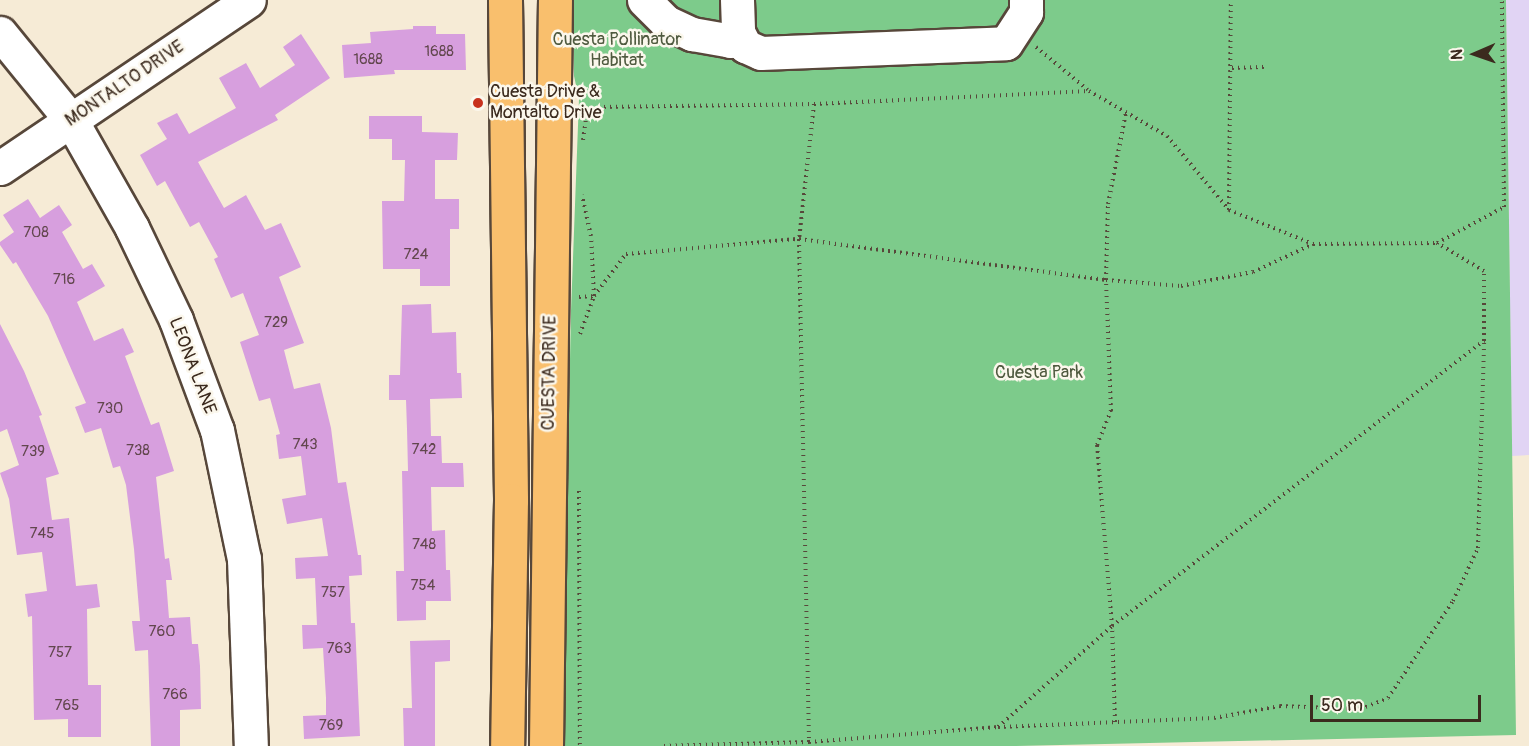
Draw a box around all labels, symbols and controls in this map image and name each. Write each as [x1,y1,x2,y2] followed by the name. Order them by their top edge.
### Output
[1445,24,1505,84] north arrow
[552,30,682,72] park label: Cuesta Pollinator Habitat
[61,36,189,132] street label: MONTALTO DRIVE
[424,43,454,61] house number: 1688
[1447,49,1467,60] text: N
[353,51,383,69] house number: 1688
[490,82,602,124] place label: Cuesta Drive & Montalto Drive
[471,96,485,110] marker: Cuesta Drive & Montalto Drive
[23,224,49,242] house number: 708
[403,246,429,264] house number: 724
[53,271,75,289] house number: 716
[164,314,220,418] street label: LEONA LANE
[264,314,288,332] house number: 729
[538,315,562,431] street label: CUESTA DRIVE
[995,362,1083,384] park label: Cuesta Park
[97,400,123,418] house number: 730
[292,436,318,454] house number: 743
[411,441,437,459] house number: 742
[126,442,150,460] house number: 738
[21,443,45,461] house number: 739
[30,525,54,543] house number: 745
[412,536,436,554] house number: 748
[411,577,435,595] house number: 754
[321,584,345,602] house number: 757
[149,623,175,641] house number: 760
[326,640,352,658] house number: 763
[48,644,72,662] house number: 757
[1313,683,1484,721] scale bar
[162,686,188,704] house number: 766
[1321,694,1363,717] text: 50 m
[55,697,79,715] house number: 765
[319,717,343,735] house number: 769

